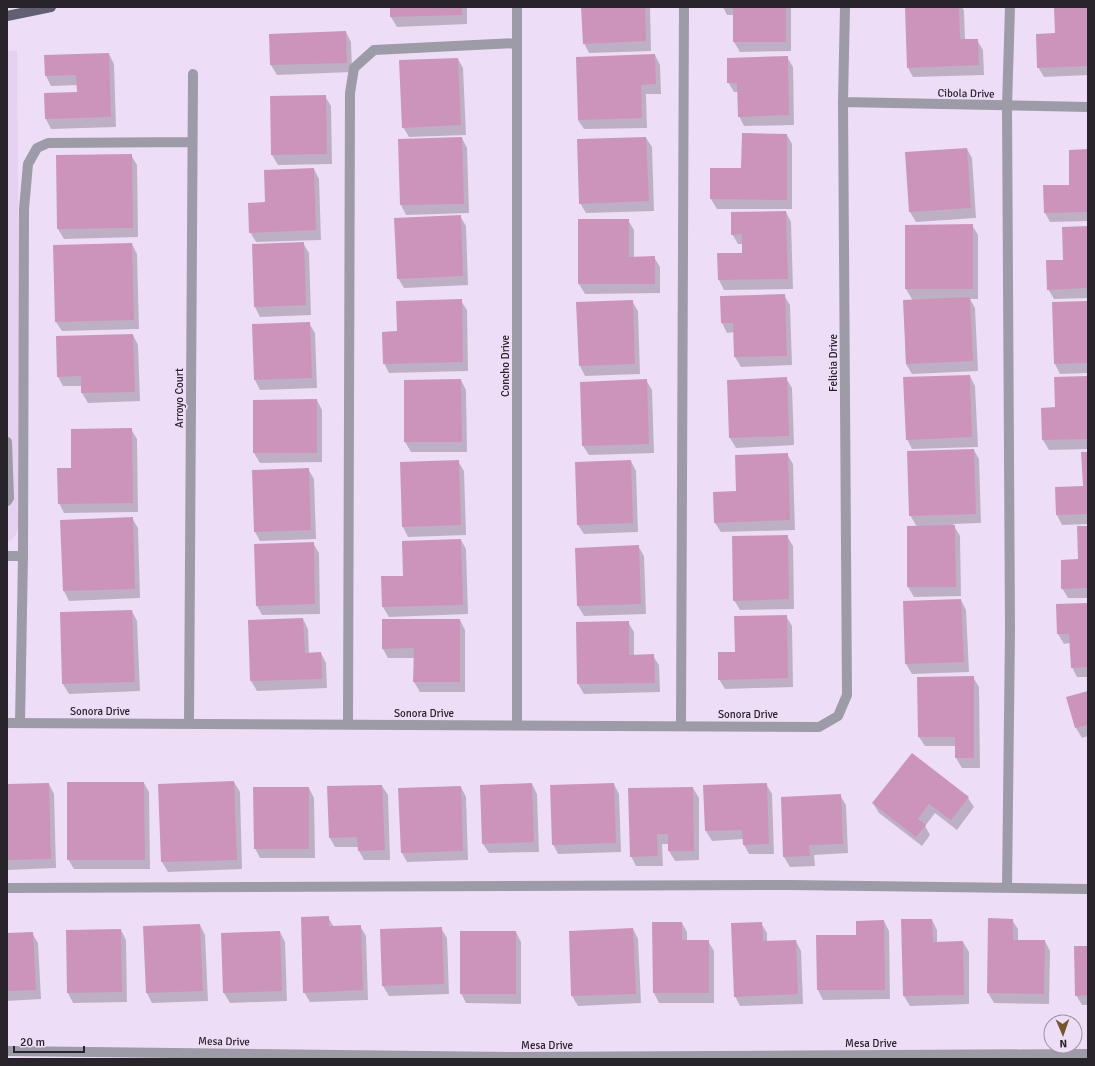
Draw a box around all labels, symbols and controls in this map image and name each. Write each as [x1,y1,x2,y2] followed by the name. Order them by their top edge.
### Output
[937,87,995,100] street label: Cibola Drive
[827,334,840,392] street label: Felicia Drive
[499,335,512,397] street label: Concho Drive
[173,368,186,428] street label: Arroyo Court
[70,705,130,718] street label: Sonora Drive
[394,707,454,720] street label: Sonora Drive
[718,708,778,721] street label: Sonora Drive
[1043,1014,1083,1054] north arrow
[14,1028,84,1054] scale bar
[20,1035,45,1050] text: 20 m
[198,1035,250,1048] street label: Mesa Drive
[845,1037,897,1050] street label: Mesa Drive
[1059,1037,1067,1050] text: N
[521,1039,573,1052] street label: Mesa Drive

